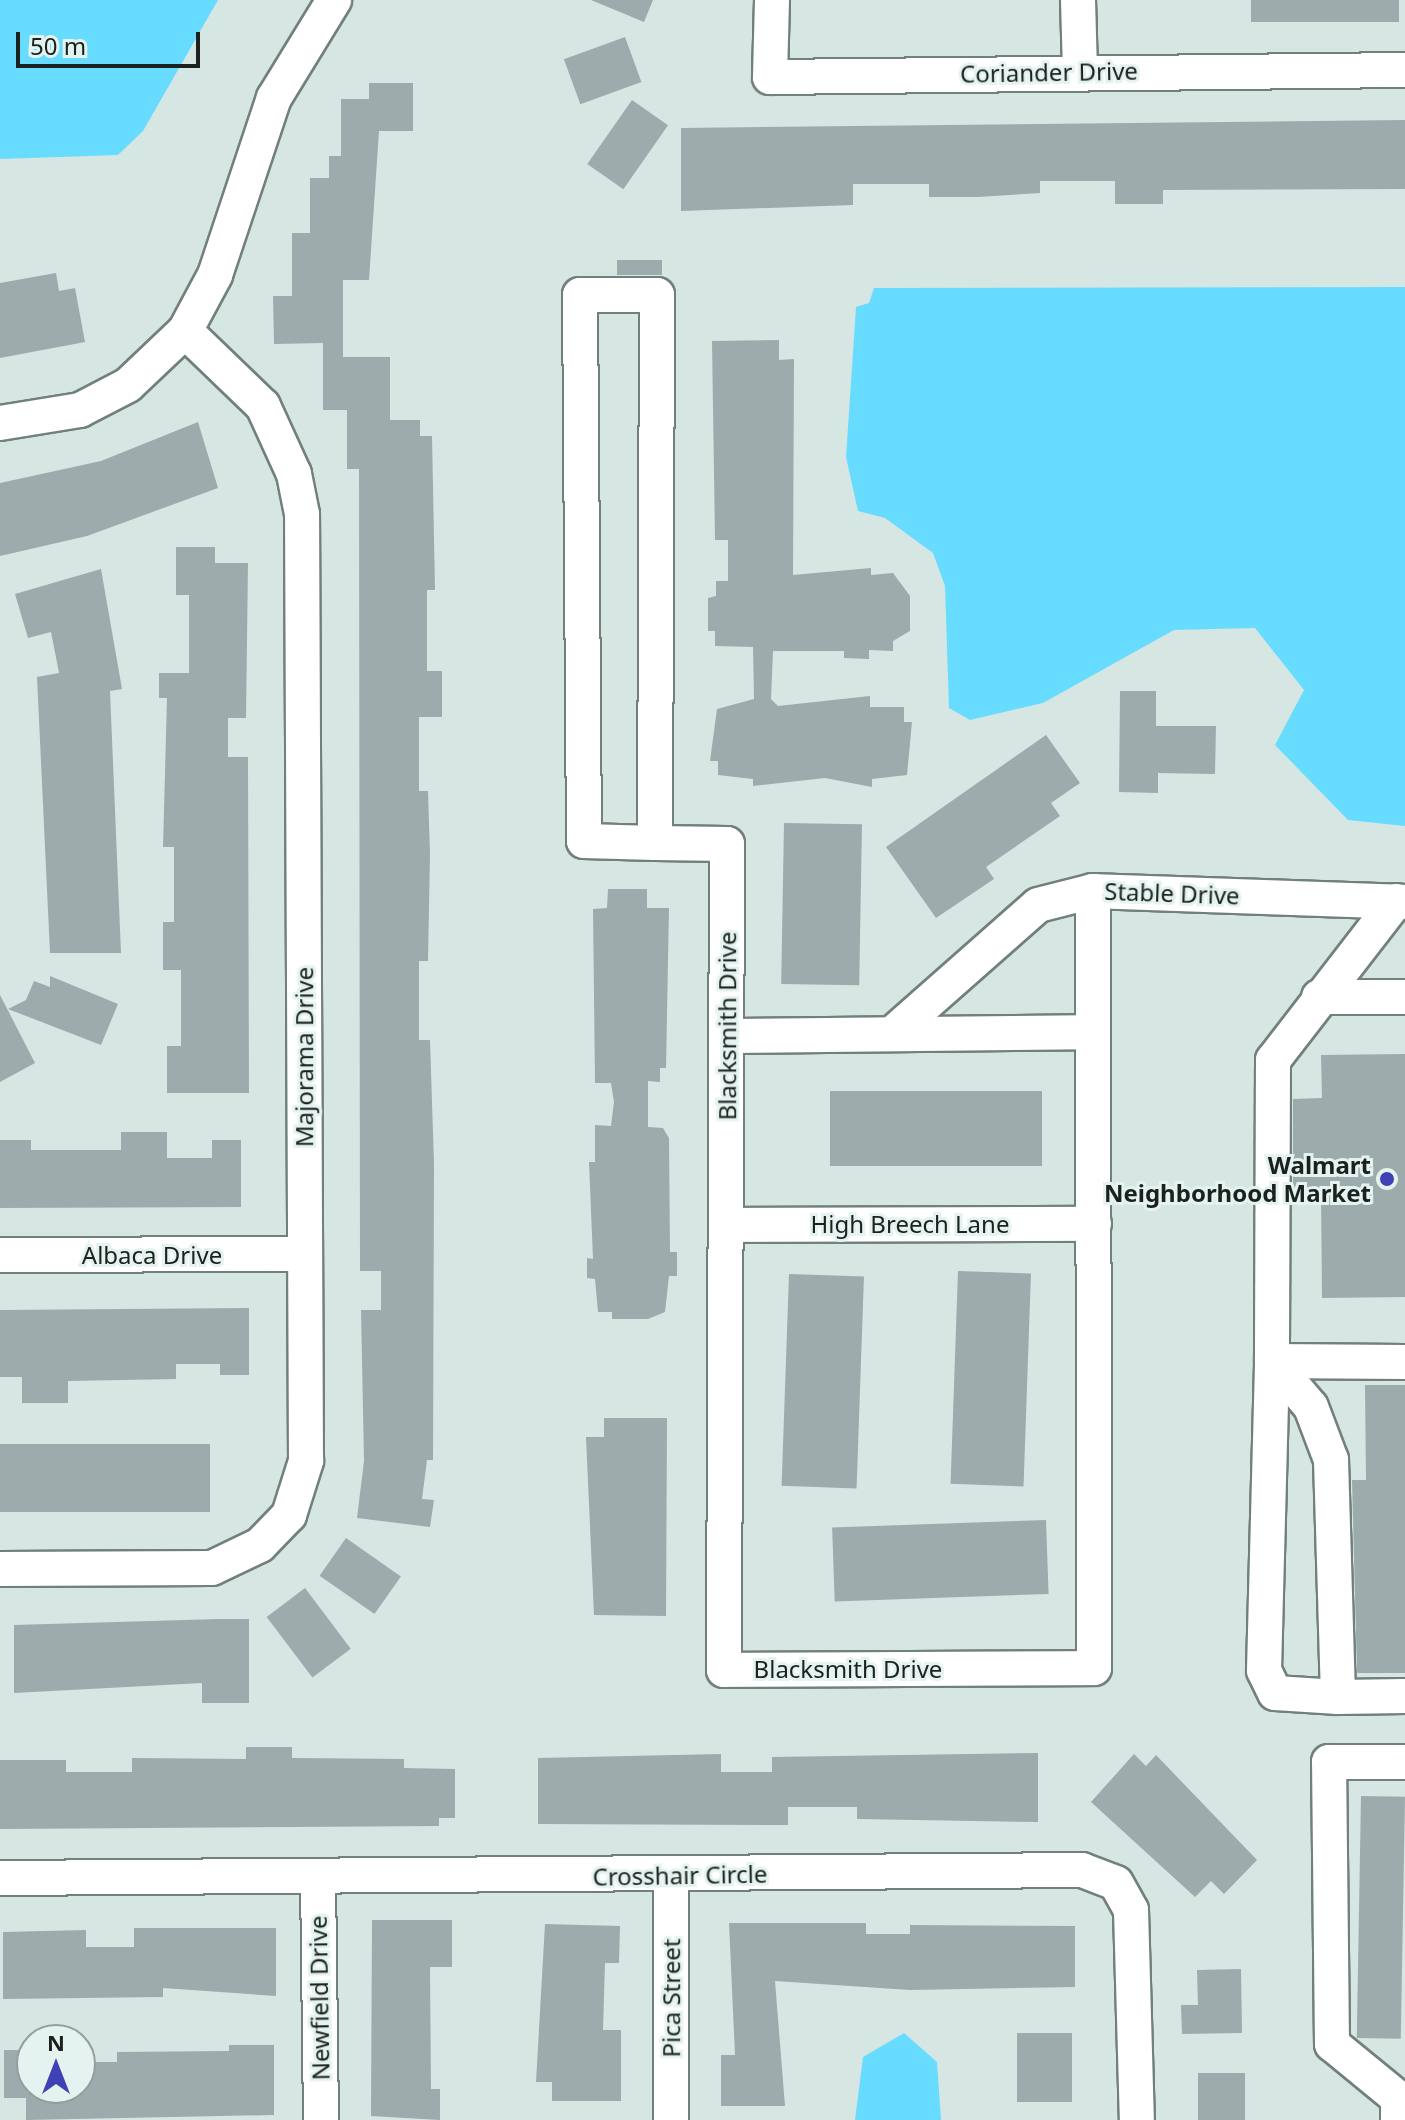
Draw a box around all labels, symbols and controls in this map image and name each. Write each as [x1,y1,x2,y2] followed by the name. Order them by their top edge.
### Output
[20,16,204,66] scale bar
[30,29,86,62] text: 50 m
[960,56,1138,88] street label: Coriander Drive
[1104,876,1240,910] street label: Stable Drive
[713,932,741,1120] street label: Blacksmith Drive
[290,967,318,1147] street label: Majorama Drive
[1104,1151,1371,1207] place label: Walmart Neighborhood Market
[1378,1170,1396,1188] marker: Walmart Neighborhood Market
[811,1210,1009,1238] street label: High Breech Lane
[82,1241,222,1269] street label: Albaca Drive
[754,1655,942,1683] street label: Blacksmith Drive
[592,1859,768,1891] street label: Crosshair Circle
[303,1915,335,2081] street label: Newfield Drive
[657,1939,685,2057] street label: Pica Street
[16,2024,96,2104] north arrow
[47,2027,65,2057] text: N

